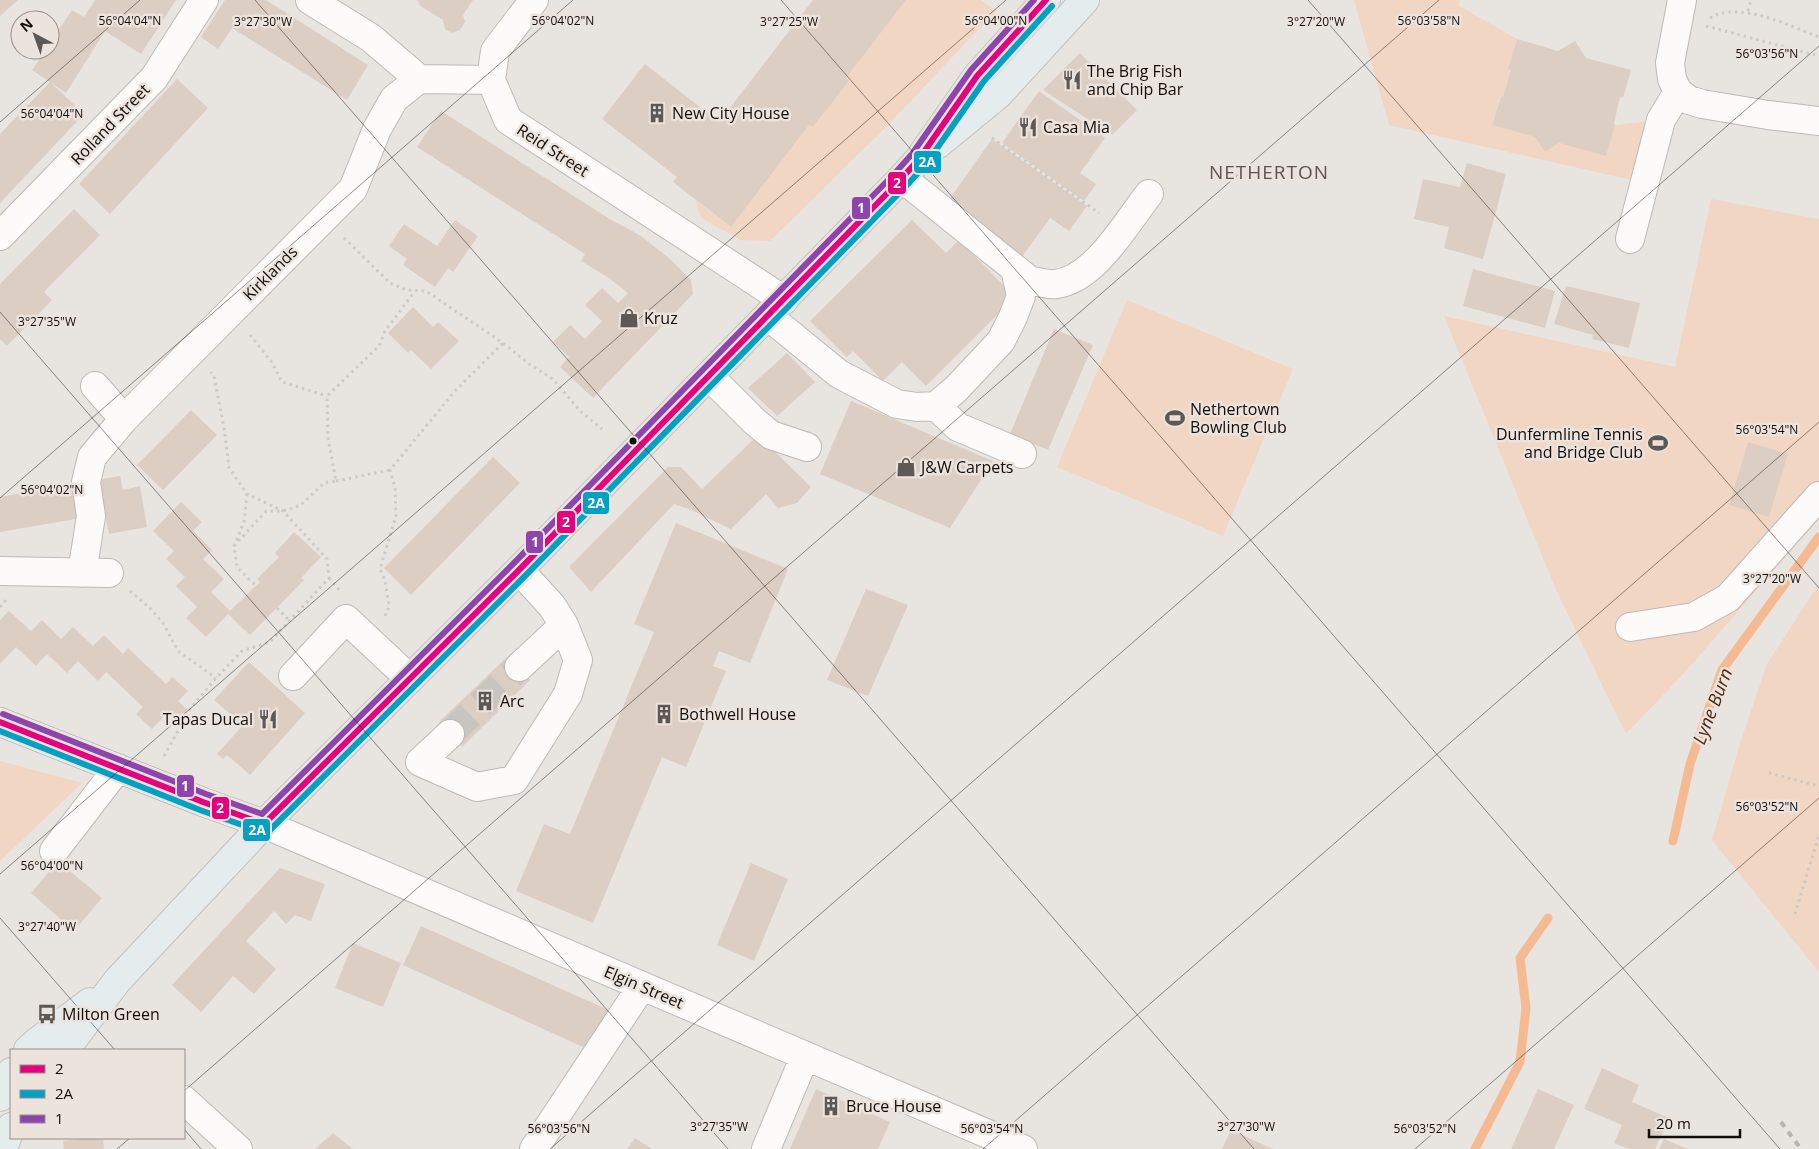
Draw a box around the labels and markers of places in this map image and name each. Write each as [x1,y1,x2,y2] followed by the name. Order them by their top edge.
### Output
[1087,60,1184,100] place label: The Brig Fish and Chip Bar
[1061,69,1083,91] restaurant icon: The Brig Fish and Chip Bar
[646,102,668,124] building icon: New City House
[672,102,789,124] place label: New City House
[1017,116,1039,138] restaurant icon: Casa Mia
[1043,116,1110,138] place label: Casa Mia
[618,307,640,329] shop icon: Kruz
[644,307,678,329] place label: Kruz
[1190,398,1287,438] place label: Nethertown Bowling Club
[1164,407,1186,429] sports icon: Nethertown Bowling Club
[1496,423,1643,463] place label: Dunfermline Tennis and Bridge Club
[1647,432,1669,454] sports icon: Dunfermline Tennis and Bridge Club
[628,436,638,446] unlabelled marker
[895,456,917,478] shop icon: J&W Carpets
[919,456,1014,478] place label: J&W Carpets
[474,690,496,712] building icon: Arc
[500,690,525,712] place label: Arc
[653,703,675,725] building icon: Bothwell House
[679,703,796,725] place label: Bothwell House
[163,708,253,730] place label: Tapas Ducal
[257,708,279,730] restaurant icon: Tapas Ducal
[36,1003,58,1025] bus stop icon: Milton Green
[62,1003,160,1025] place label: Milton Green
[820,1095,842,1117] building icon: Bruce House
[846,1095,941,1117] place label: Bruce House

